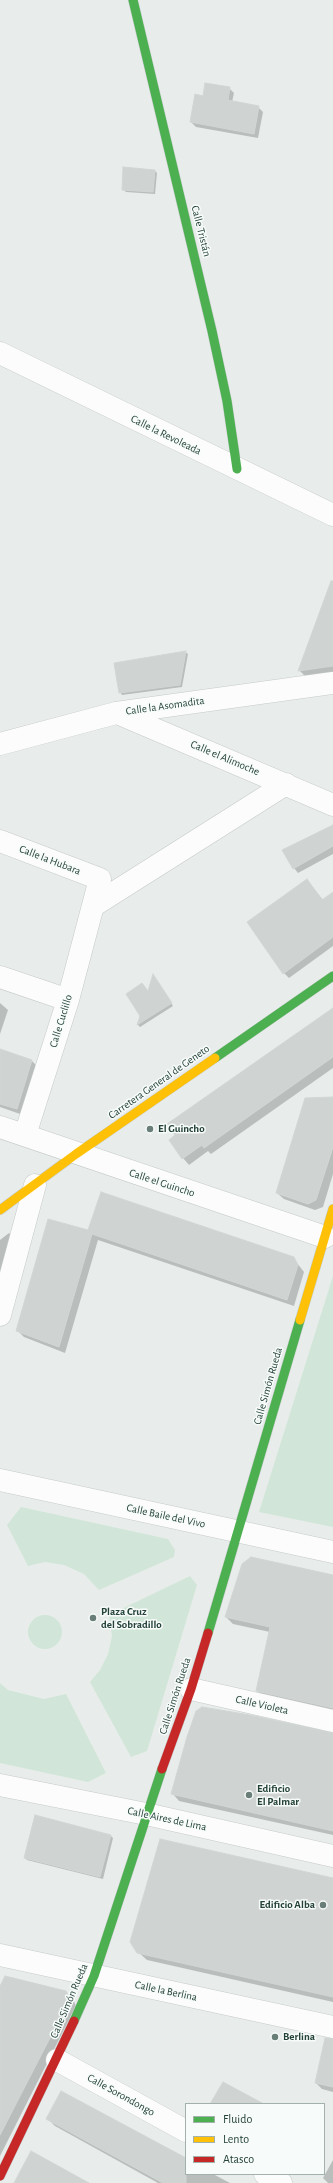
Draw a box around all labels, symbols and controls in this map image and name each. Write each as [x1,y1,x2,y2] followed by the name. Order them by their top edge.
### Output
[188,204,214,258] street label: Calle Tristán
[128,412,204,458] street label: Calle la Revoleada
[125,694,205,718] street label: Calle la Asomadita
[189,738,261,778] street label: Calle el Alimoche
[17,842,83,878] street label: Calle la Hubara
[47,993,75,1049] street label: Calle Cuclillo
[106,1042,212,1122] street label: Carretera General de Geneto
[158,1122,205,1136] place label: El Guincho
[145,1124,155,1134] marker: El Guincho
[127,1166,197,1200] street label: Calle el Guincho
[251,1346,285,1426] street label: Calle Simón Rueda
[125,1501,207,1531] street label: Calle Baile del Vivo
[101,1605,162,1631] place label: Plaza Cruz del Sobradillo
[88,1613,98,1623] marker: Plaza Cruz del Sobradillo
[156,1656,194,1736] street label: Calle Simón Rueda
[234,1693,290,1717] street label: Calle Violeta
[257,1782,299,1808] place label: Edificio El Palmar
[244,1790,254,1800] marker: Edificio El Palmar
[126,1804,208,1834] street label: Calle Aires de Lima
[260,1898,315,1912] place label: Edificio Alba
[318,1900,328,1910] marker: Edificio Alba
[47,1962,91,2040] street label: Calle Simón Rueda
[134,1978,198,2004] street label: Calle la Berlina
[283,2030,315,2044] place label: Berlina
[270,2032,280,2042] marker: Berlina
[85,2071,157,2119] street label: Calle Sorondongo
[185,2103,325,2175] legend
[223,2113,252,2125] text: Fluido
[223,2133,249,2145] text: Lento
[223,2153,254,2165] text: Atasco

